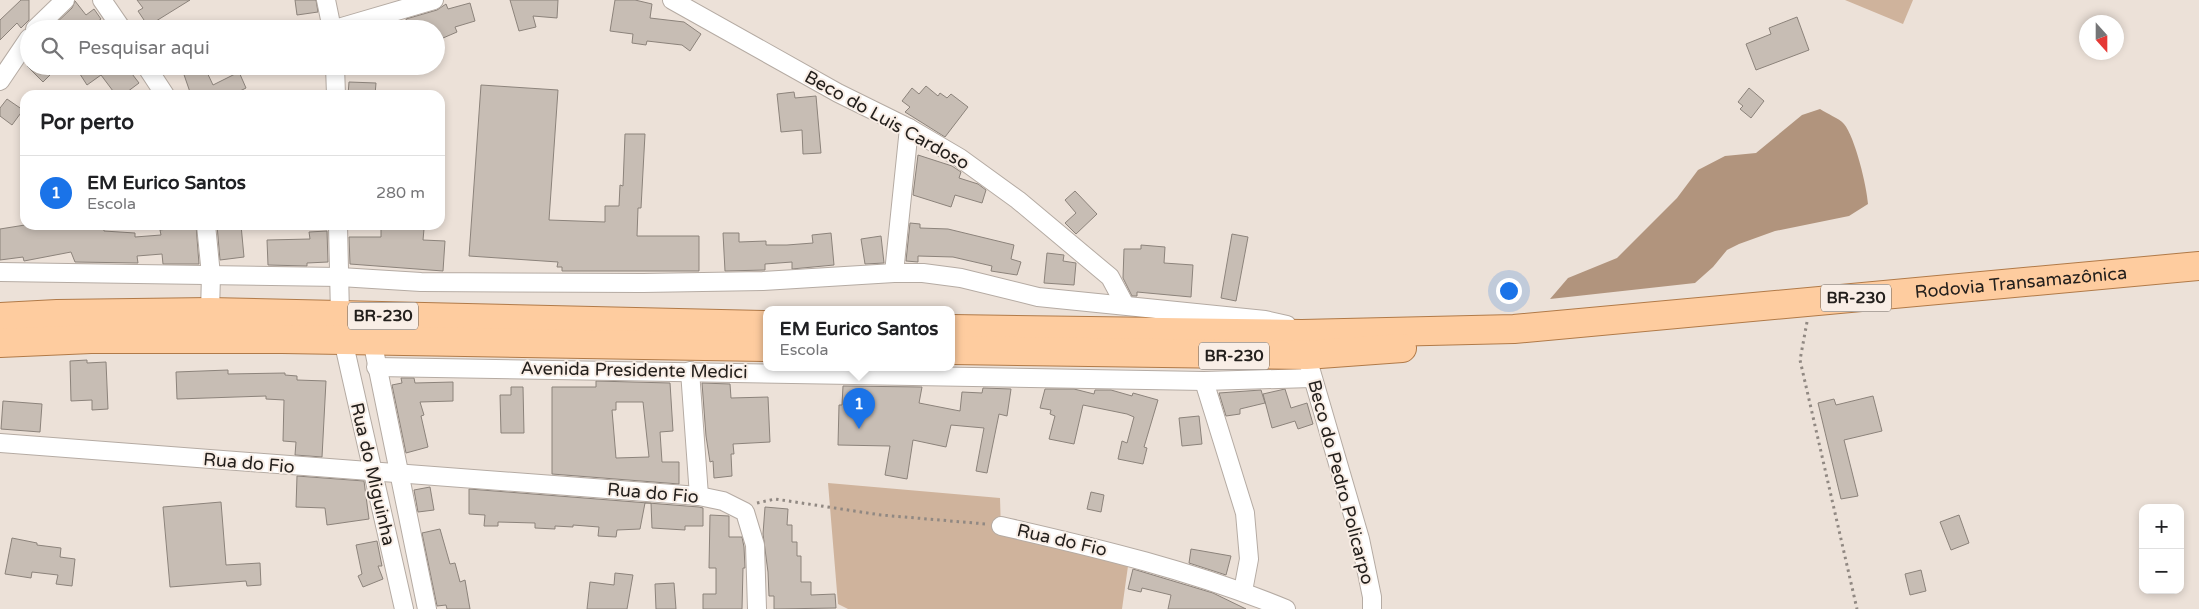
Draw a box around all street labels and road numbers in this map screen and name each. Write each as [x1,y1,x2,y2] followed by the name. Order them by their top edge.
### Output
[801,66,973,174] street label: Beco do Luis Cardoso
[1914,262,2128,303] street label: Rodovia Transamazônica
[1821,284,1891,312] road number: BR-230
[348,302,418,330] road number: BR-230
[1199,342,1269,370] road number: BR-230
[520,357,748,383] street label: Avenida Presidente Medici
[1303,377,1379,587] street label: Beco do Pedro Policarpo
[346,400,400,548] street label: Rua do Miguinha
[202,448,296,478] street label: Rua do Fio
[606,478,700,508] street label: Rua do Fio
[1015,519,1109,561] street label: Rua do Fio

